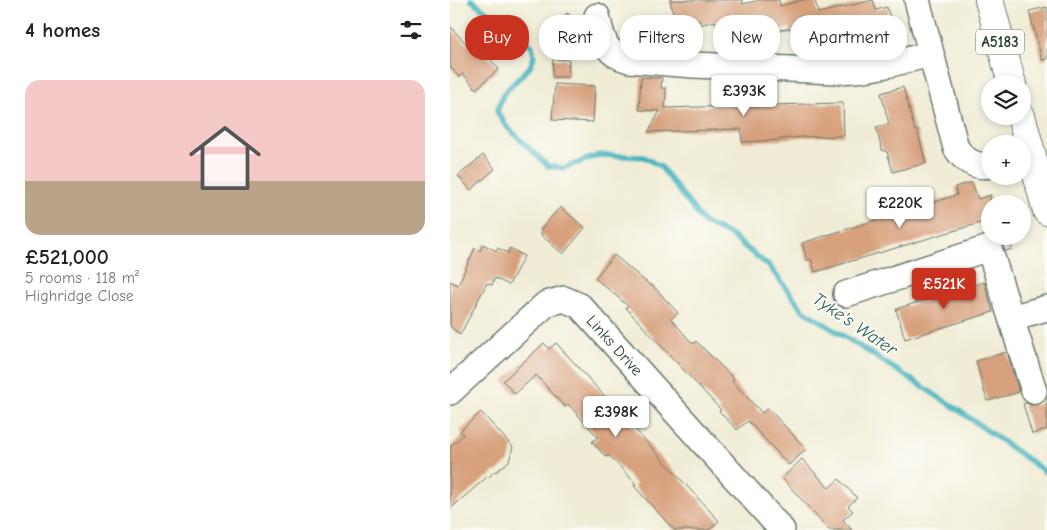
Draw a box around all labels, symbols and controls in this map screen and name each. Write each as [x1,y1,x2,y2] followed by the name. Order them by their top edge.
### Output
[465,15,529,60] chip: Buy
[539,15,610,60] chip: Rent
[620,15,703,60] chip: Filters
[713,15,780,60] chip: New
[790,15,907,60] chip: Apartment
[397,16,425,44] icon: filters
[25,18,100,42] text: 4 homes
[976,30,1024,54] road number: A5183
[709,74,779,117] pin: £393K
[981,75,1031,245] map controls
[981,75,1031,125] button: layers
[722,82,766,100] text: £393K
[180,113,270,203] icon: home
[981,135,1031,185] button: +
[865,186,935,229] pin: £220K
[878,194,922,212] text: £220K
[981,195,1031,245] button: −
[25,245,109,269] text: £521,000
[909,268,979,310] pin: £521K
[25,269,139,287] text: 5 rooms · 118 m²
[923,275,965,293] text: £521K
[25,287,134,305] text: Highridge Close
[808,288,902,361] water label: Tyke's Water
[583,312,646,379] street label: Links Drive
[581,396,651,438] pin: £398K
[594,403,638,421] text: £398K

